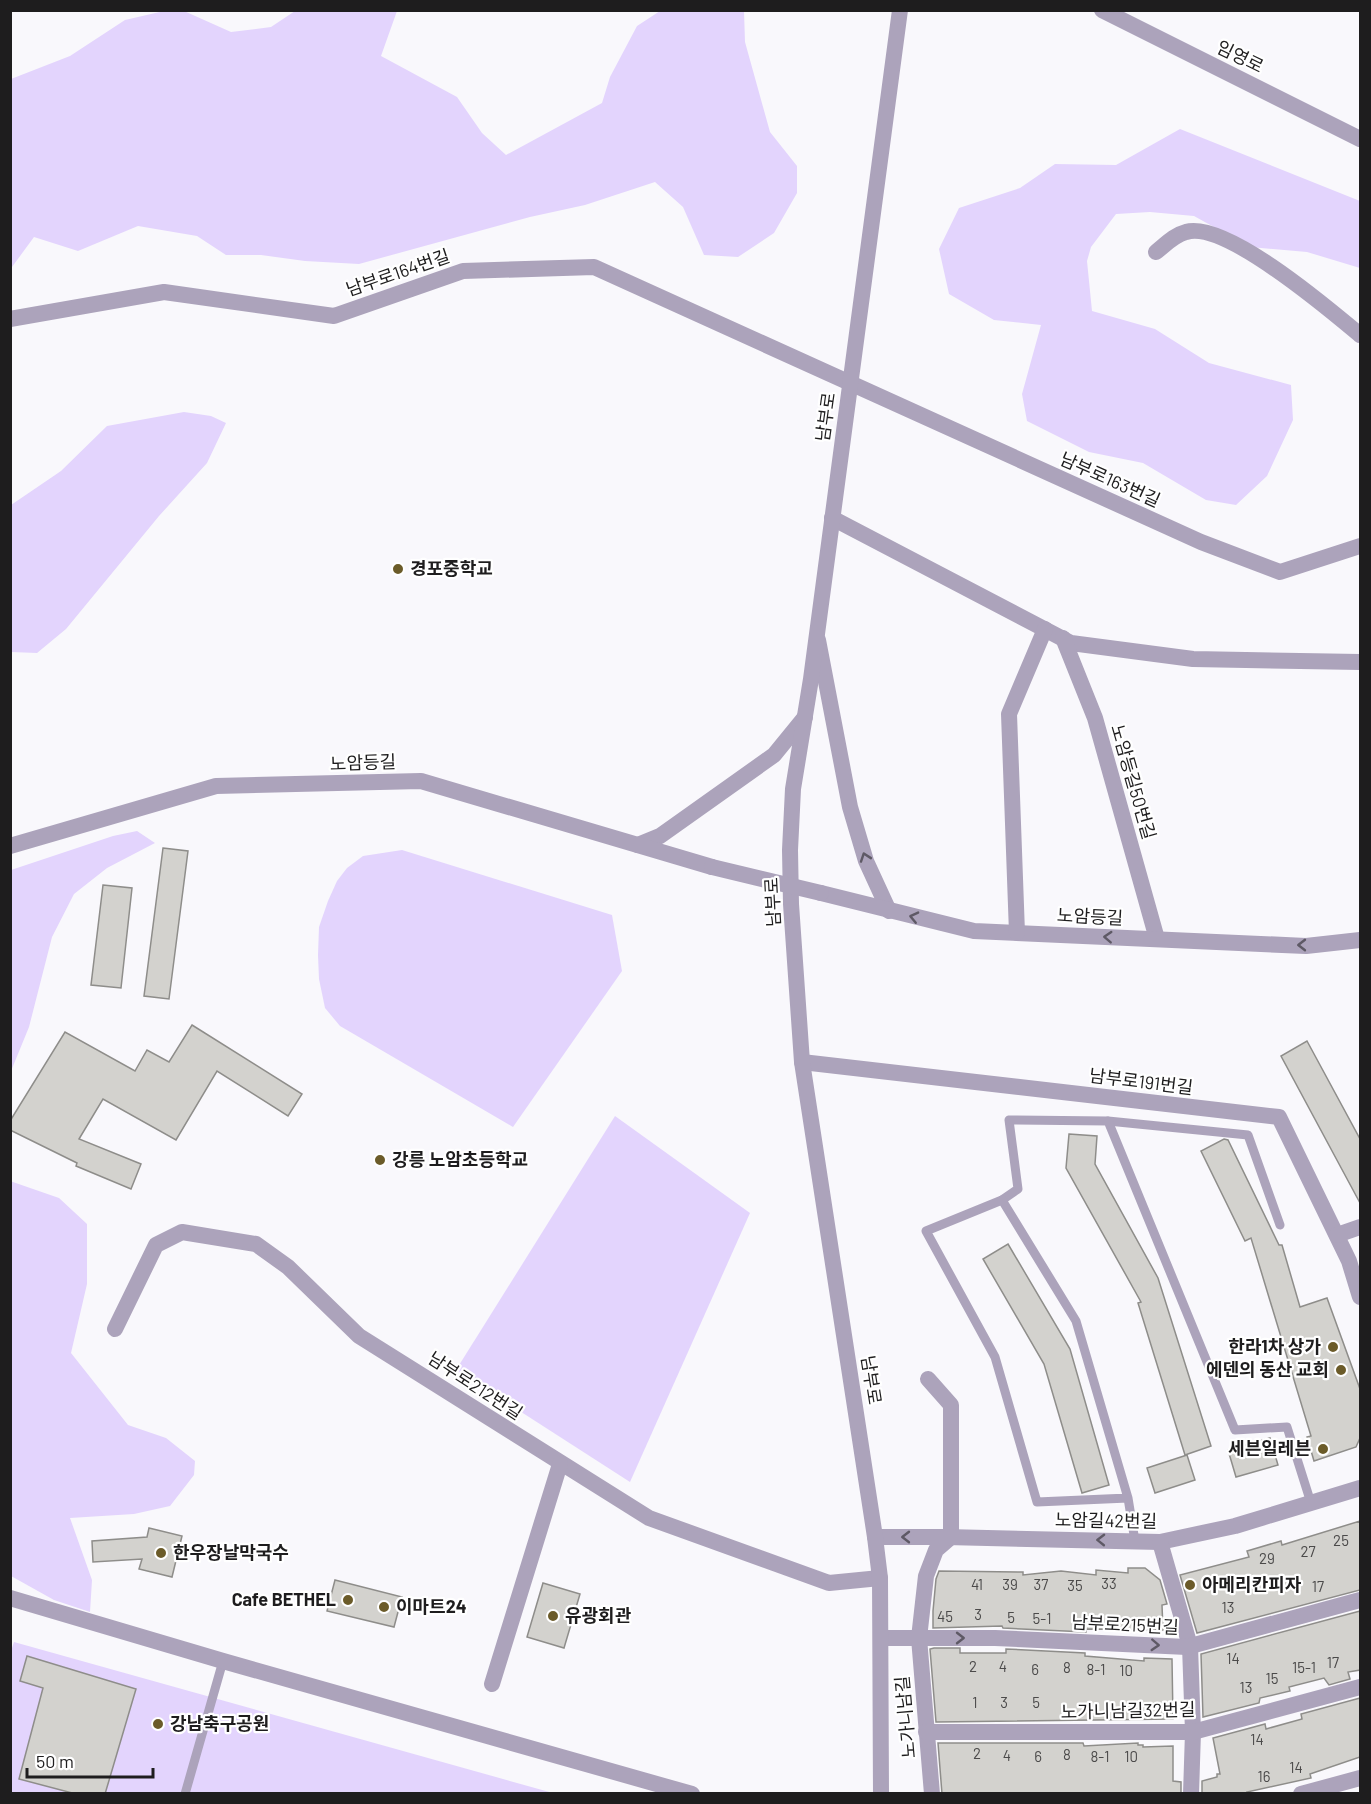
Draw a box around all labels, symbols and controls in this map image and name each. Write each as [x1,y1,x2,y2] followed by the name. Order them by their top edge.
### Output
[1213,35,1268,77] street label: 임영로
[343,244,452,300] street label: 남부로164번길
[811,391,839,443] street label: 남부로
[1057,447,1164,511] street label: 남부로163번길
[410,557,493,579] place label: 경포중학교
[391,562,405,576] marker: 경포중학교
[1107,722,1161,842] street label: 노암등길50번길
[329,750,396,774] street label: 노암등길
[860,853,873,863] one-way arrow
[760,877,784,927] street label: 남부로
[1056,903,1124,929] street label: 노암등길
[909,911,919,924] one-way arrow
[1103,930,1112,943] one-way arrow
[1298,939,1307,951] one-way arrow
[1088,1064,1194,1098] street label: 남부로191번길
[392,1148,528,1170] place label: 강릉 노암초등학교
[373,1153,387,1167] marker: 강릉 노암초등학교
[1228,1335,1321,1357] place label: 한라1차 상가
[1326,1340,1340,1354] marker: 한라1차 상가
[424,1346,527,1424] street label: 남부로212번길
[857,1354,887,1406] street label: 남부로
[1206,1358,1329,1380] place label: 에덴의 동산 교회
[1334,1363,1348,1377] marker: 에덴의 동산 교회
[1228,1437,1311,1459] place label: 세븐일레븐
[1316,1442,1330,1456] marker: 세븐일레븐
[1055,1508,1157,1532] street label: 노암길42번길
[902,1531,911,1543] one-way arrow
[1333,1531,1349,1549] house number: 25
[1097,1534,1106,1546] one-way arrow
[173,1541,289,1563] place label: 한우장날막국수
[1300,1542,1316,1560] house number: 27
[154,1546,168,1560] marker: 한우장날막국수
[1259,1549,1275,1567] house number: 29
[1202,1573,1302,1595] place label: 아메리칸피자
[1101,1574,1117,1592] house number: 33
[971,1575,983,1593] house number: 41
[1002,1575,1018,1593] house number: 39
[1034,1575,1048,1593] house number: 37
[1067,1576,1083,1594] house number: 35
[1312,1577,1324,1595] house number: 17
[1183,1578,1197,1592] marker: 아메리칸피자
[232,1588,336,1610] place label: Cafe BETHEL
[341,1593,355,1607] marker: Cafe BETHEL
[396,1595,467,1617] place label: 이마트24
[1222,1598,1234,1616] house number: 13
[377,1600,391,1614] marker: 이마트24
[565,1604,632,1626] place label: 유광회관
[974,1605,982,1623] house number: 3
[937,1607,953,1625] house number: 45
[1007,1608,1015,1626] house number: 5
[546,1609,560,1623] marker: 유광회관
[1033,1609,1051,1627] house number: 5-1
[1071,1610,1179,1638] street label: 남부로215번길
[956,1632,965,1644] one-way arrow
[1151,1639,1160,1652] one-way arrow
[1226,1649,1240,1667] house number: 14
[1327,1653,1339,1671] house number: 17
[969,1657,977,1675] house number: 2
[999,1657,1007,1675] house number: 4
[1063,1658,1071,1676] house number: 8
[1292,1658,1316,1676] house number: 15-1
[1031,1660,1039,1678] house number: 6
[1087,1660,1105,1678] house number: 8-1
[1119,1661,1133,1679] house number: 10
[1266,1669,1278,1687] house number: 15
[890,1675,920,1759] street label: 노가니남길
[1240,1678,1252,1696] house number: 13
[972,1693,978,1711] house number: 1
[1000,1693,1008,1711] house number: 3
[1032,1693,1040,1711] house number: 5
[1060,1698,1196,1722] street label: 노가니남길32번길
[170,1712,269,1734] place label: 강남축구공원
[151,1717,165,1731] marker: 강남축구공원
[1250,1730,1264,1748] house number: 14
[27,1741,153,1779] scale bar
[973,1744,981,1762] house number: 2
[1063,1745,1071,1763] house number: 8
[1003,1746,1011,1764] house number: 4
[1034,1747,1042,1765] house number: 6
[1091,1747,1109,1765] house number: 8-1
[1124,1747,1138,1765] house number: 10
[36,1750,74,1772] text: 50 m
[1289,1758,1303,1776] house number: 14
[1258,1767,1270,1785] house number: 16

